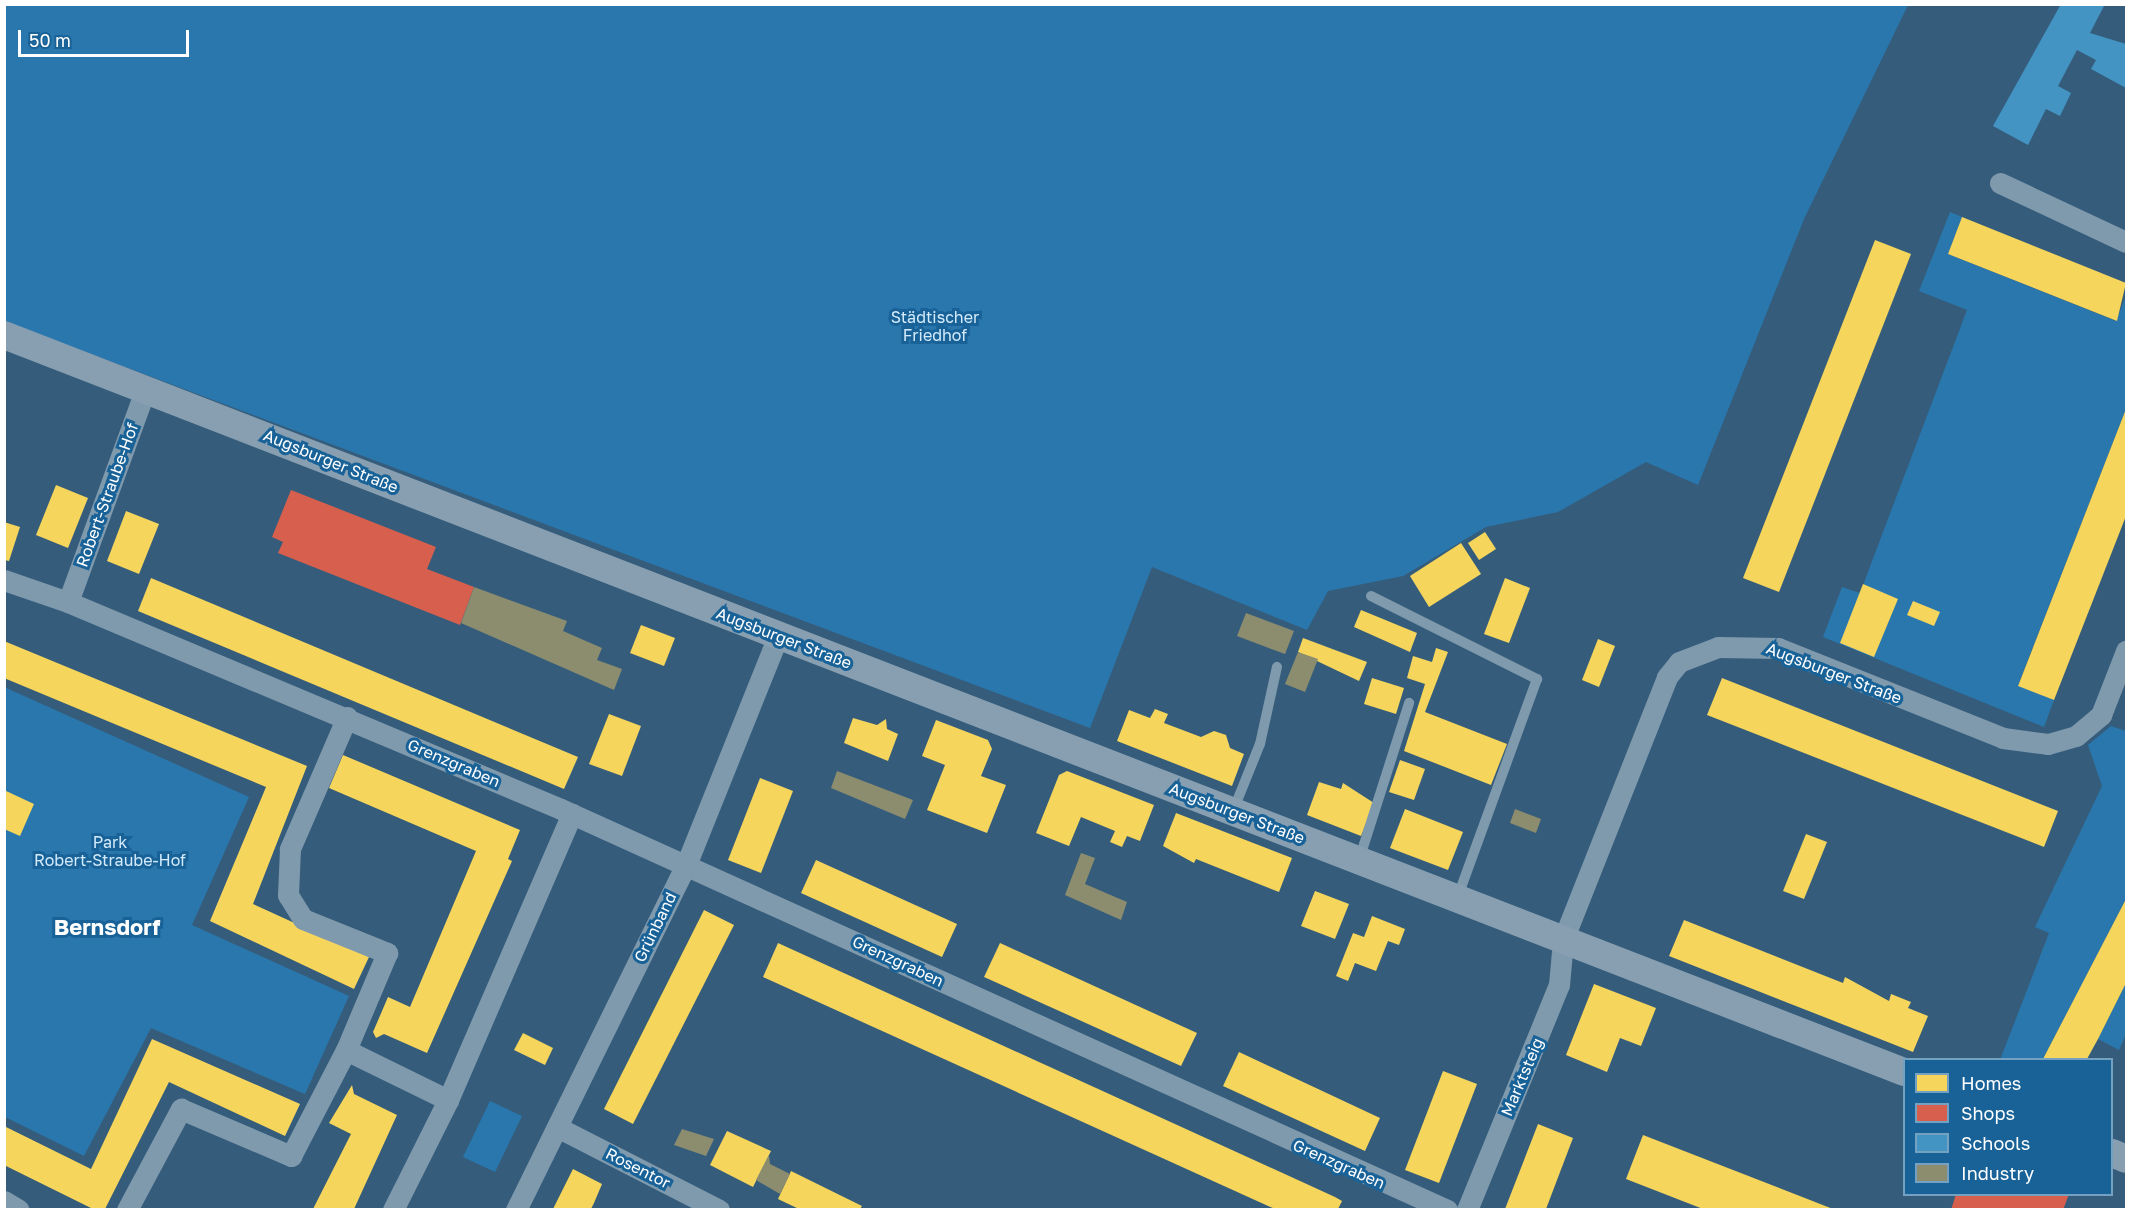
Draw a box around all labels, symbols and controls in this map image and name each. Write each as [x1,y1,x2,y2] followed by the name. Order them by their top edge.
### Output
[21,18,192,56] scale bar
[29,29,71,51] text: 50 m
[891,307,979,345] park label: Städtischer Friedhof
[72,420,142,570] street label: Robert-Straube-Hof
[261,425,401,497] street label: Augsburger Straße
[714,603,854,673] street label: Augsburger Straße
[1764,638,1904,708] street label: Augsburger Straße
[405,735,503,791] street label: Grenzgraben
[1167,778,1307,848] street label: Augsburger Straße
[34,832,186,870] park label: Park Robert-Straube-Hof
[630,889,680,965] street label: Grünband
[54,914,160,940] district label: Bernsdorf
[849,931,947,991] street label: Grenzgraben
[1497,1035,1547,1119] street label: Marktsteig
[1903,1058,2113,1196] legend
[1961,1072,2021,1094] text: Homes
[1961,1102,2015,1124] text: Shops
[1961,1132,2030,1154] text: Schools
[1290,1135,1388,1193] street label: Grenzgraben
[602,1144,674,1192] street label: Rosentor
[1961,1162,2034,1184] text: Industry

